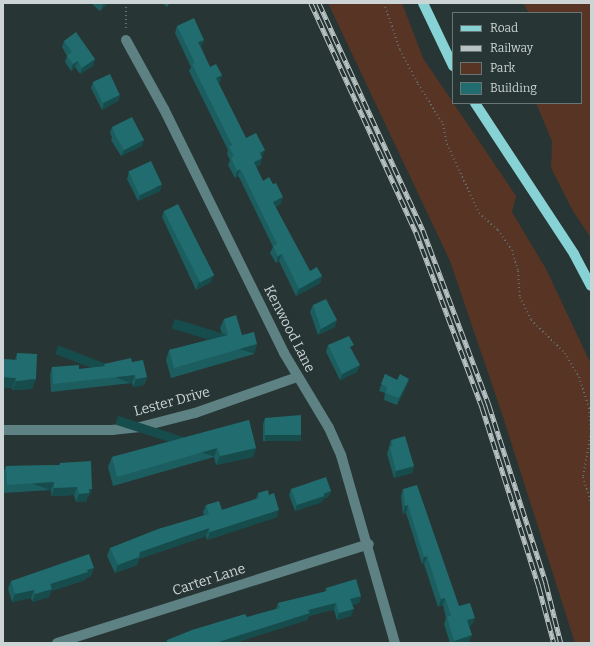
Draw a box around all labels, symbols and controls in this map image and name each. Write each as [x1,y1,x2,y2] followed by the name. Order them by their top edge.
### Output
[452,12,582,104] legend
[490,21,518,35] text: Road
[490,41,533,55] text: Railway
[490,61,515,75] text: Park
[490,81,537,95] text: Building
[260,283,318,375] street label: Kenwood Lane
[132,384,212,420] street label: Lester Drive
[170,560,248,600] street label: Carter Lane

